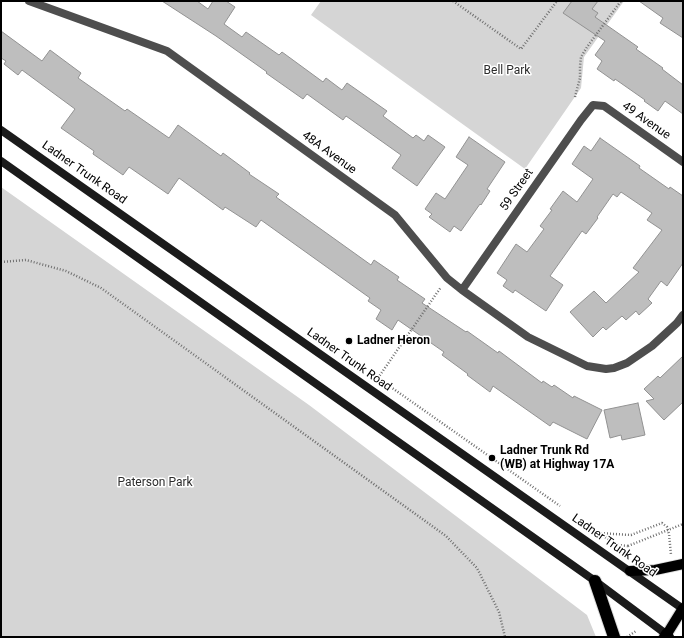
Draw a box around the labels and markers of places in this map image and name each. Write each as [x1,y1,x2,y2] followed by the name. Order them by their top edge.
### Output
[357,334,430,348] place label: Ladner Heron
[344,336,354,346] marker: Ladner Heron
[500,444,614,472] place label: Ladner Trunk Rd (WB) at Highway 17A
[487,453,497,463] marker: Ladner Trunk Rd (WB) at Highway 17A

